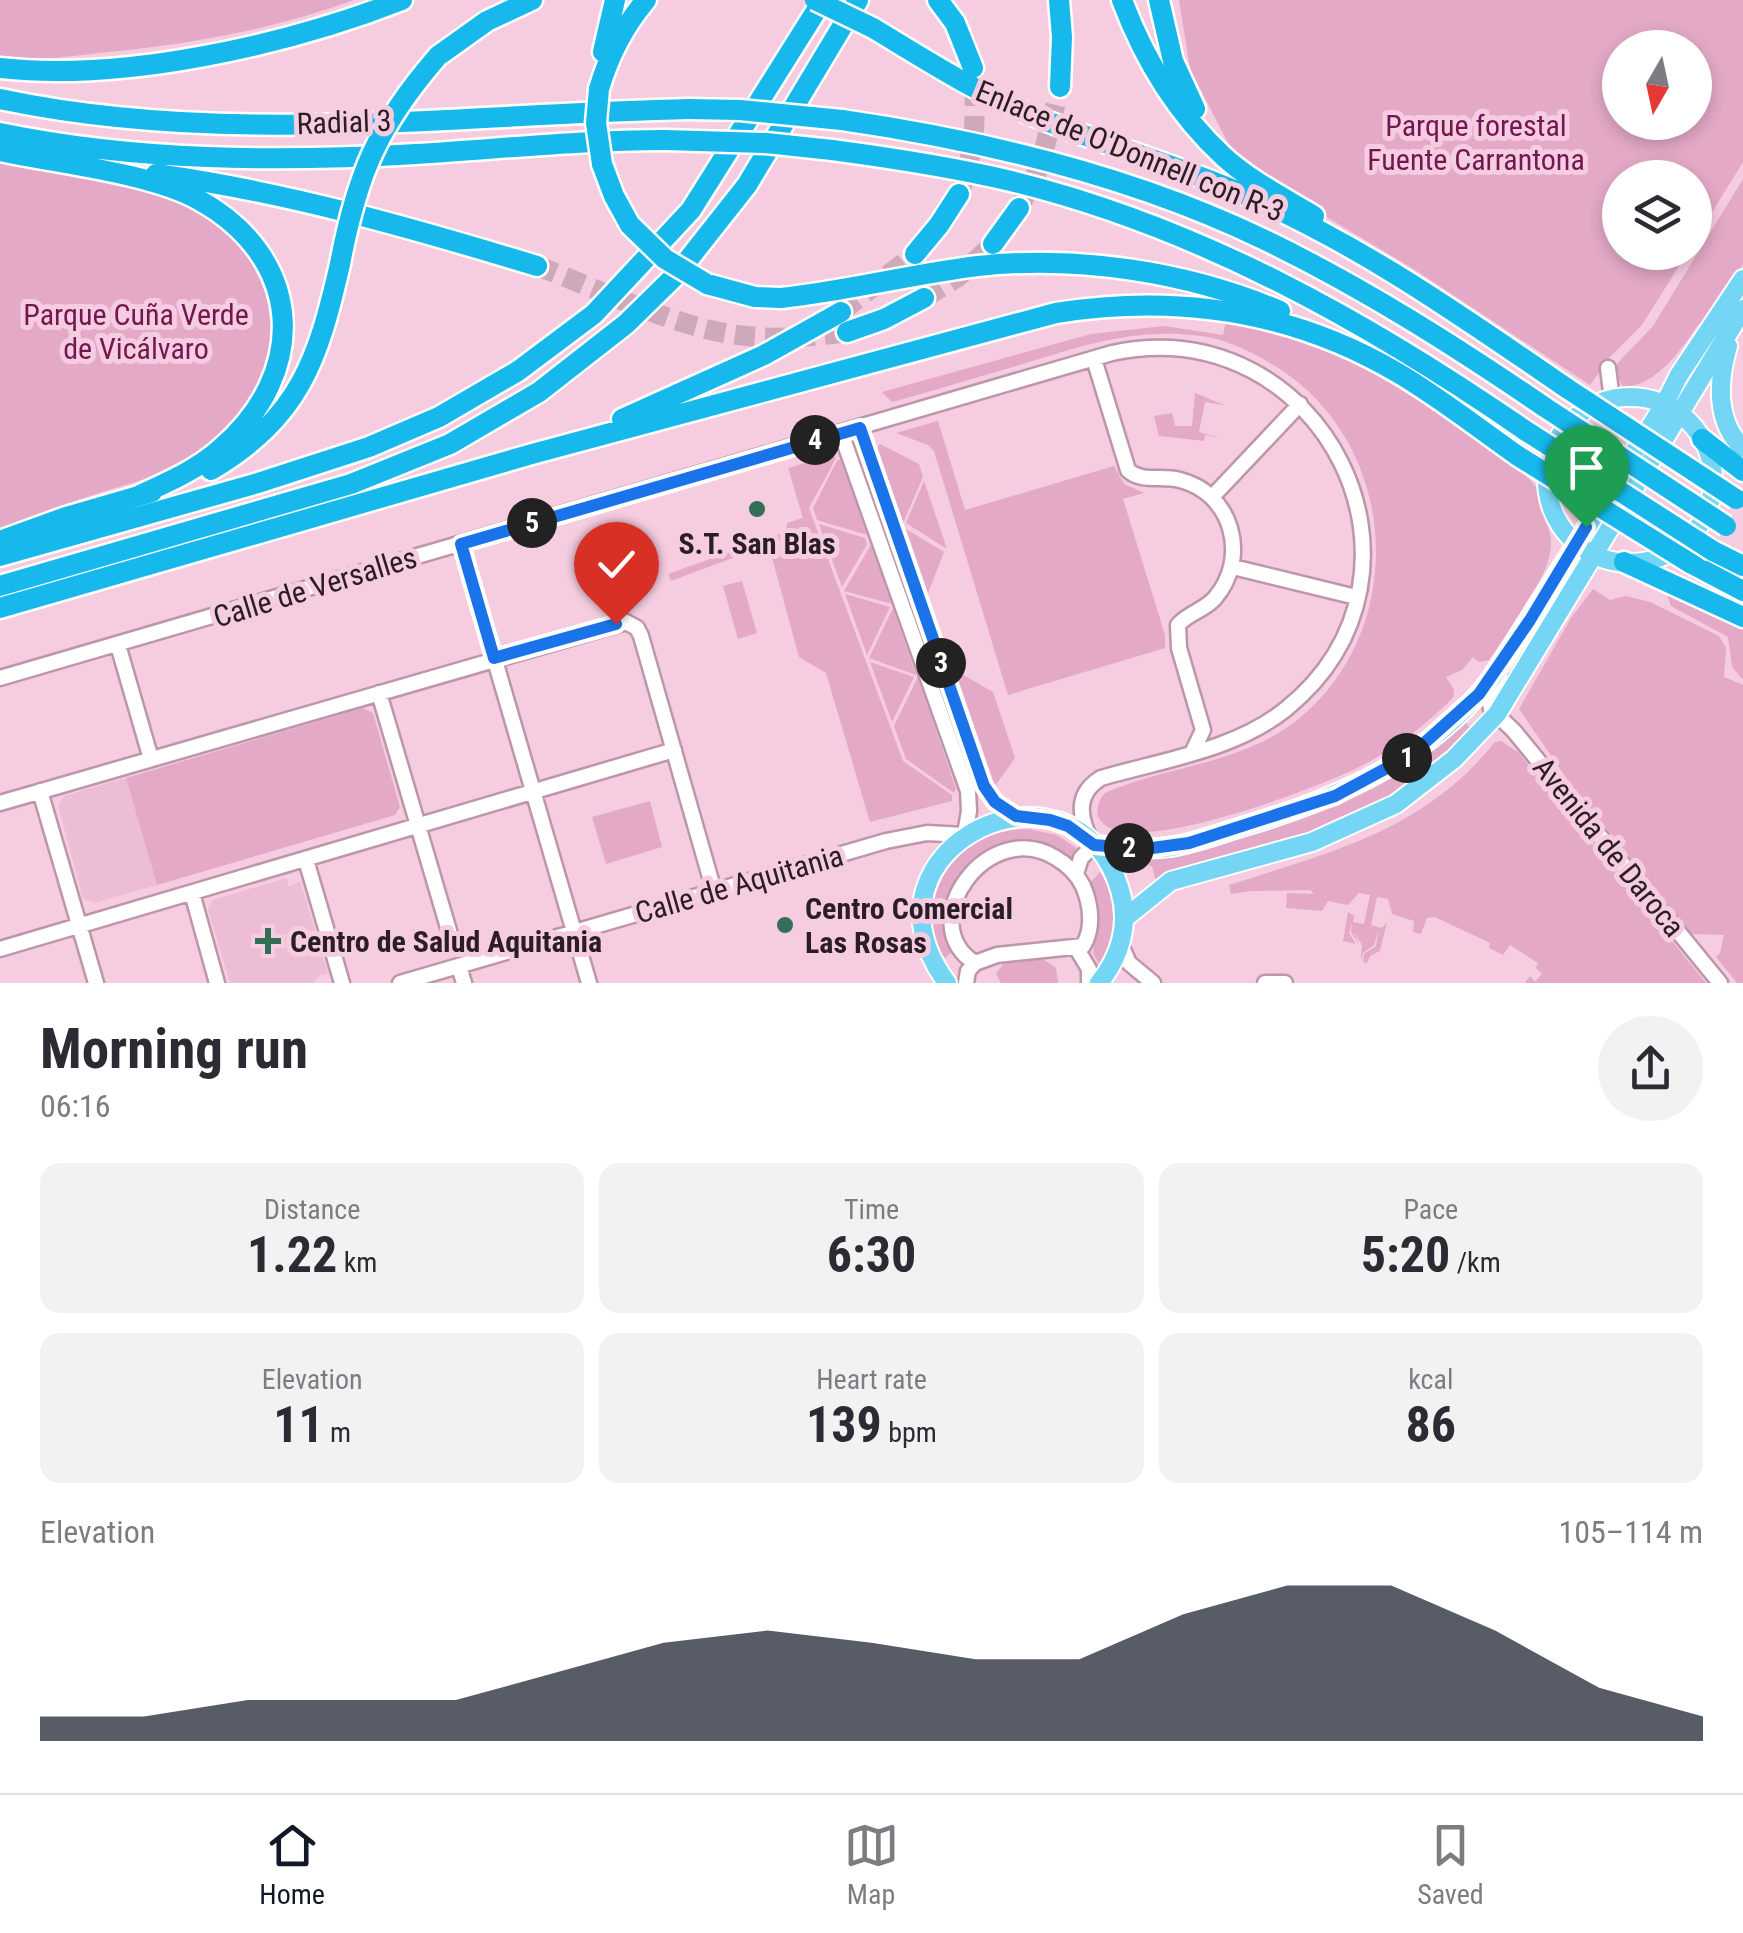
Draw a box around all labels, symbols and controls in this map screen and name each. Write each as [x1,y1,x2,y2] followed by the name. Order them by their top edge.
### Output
[1602,30,1712,140] north arrow
[1602,30,1712,270] map controls
[971,73,1289,229] street label: Enlace de O'Donnell con R-3
[296,103,392,141] street label: Radial 3
[1367,108,1585,177] park label: Parque forestal Fuente Carrantona
[1602,160,1712,270] button: layers
[23,297,249,366] park label: Parque Cuña Verde de Vicálvaro
[790,415,840,465] pin: 4
[808,423,822,456] text: 4
[1544,425,1629,528] pin
[1559,440,1614,495] icon: arrive
[507,498,557,548] pin: 5
[746,498,768,520] marker: S.T. San Blas
[525,506,539,539] text: 5
[574,522,659,625] pin
[678,526,836,561] place label: S.T. San Blas
[589,537,644,592] icon: check
[209,539,421,635] street label: Calle de Versalles
[916,638,966,688] pin: 3
[934,646,948,679] text: 3
[1382,733,1432,783] pin: 1
[1400,741,1414,774] text: 1
[1526,750,1692,944] street label: Avenida de Daroca
[1104,823,1154,873] pin: 2
[1122,831,1136,864] text: 2
[631,838,847,930] street label: Calle de Aquitania
[805,891,1013,960] place label: Centro Comercial Las Rosas
[774,914,796,936] marker: Centro Comercial Las Rosas
[290,924,602,959] place label: Centro de Salud Aquitania
[255,928,281,954] marker: Centro de Salud Aquitania
[1598,1016,1703,1121] button: share
[40,1017,308,1081] text: Morning run
[40,1087,111,1125] text: 06:16
[264,1193,360,1226] text: Distance
[844,1193,899,1226] text: Time
[1403,1193,1458,1226] text: Pace
[247,1226,337,1284] text: 1.22
[827,1226,916,1284] text: 6:30
[1361,1226,1450,1284] text: 5:20
[337,1246,377,1279] text: km
[1450,1246,1501,1279] text: /km
[262,1363,363,1396] text: Elevation
[816,1363,927,1396] text: Heart rate
[1408,1363,1453,1396] text: kcal
[273,1396,324,1454] text: 11
[806,1396,882,1454] text: 139
[1406,1396,1456,1454] text: 86
[324,1416,351,1449] text: m
[882,1416,937,1449] text: bpm
[40,1513,155,1551] text: Elevation
[1558,1513,1703,1551] text: 105–114 m
[259,1818,325,1911] tab: Home
[844,1818,899,1911] tab: Map
[1417,1818,1484,1911] tab: Saved

